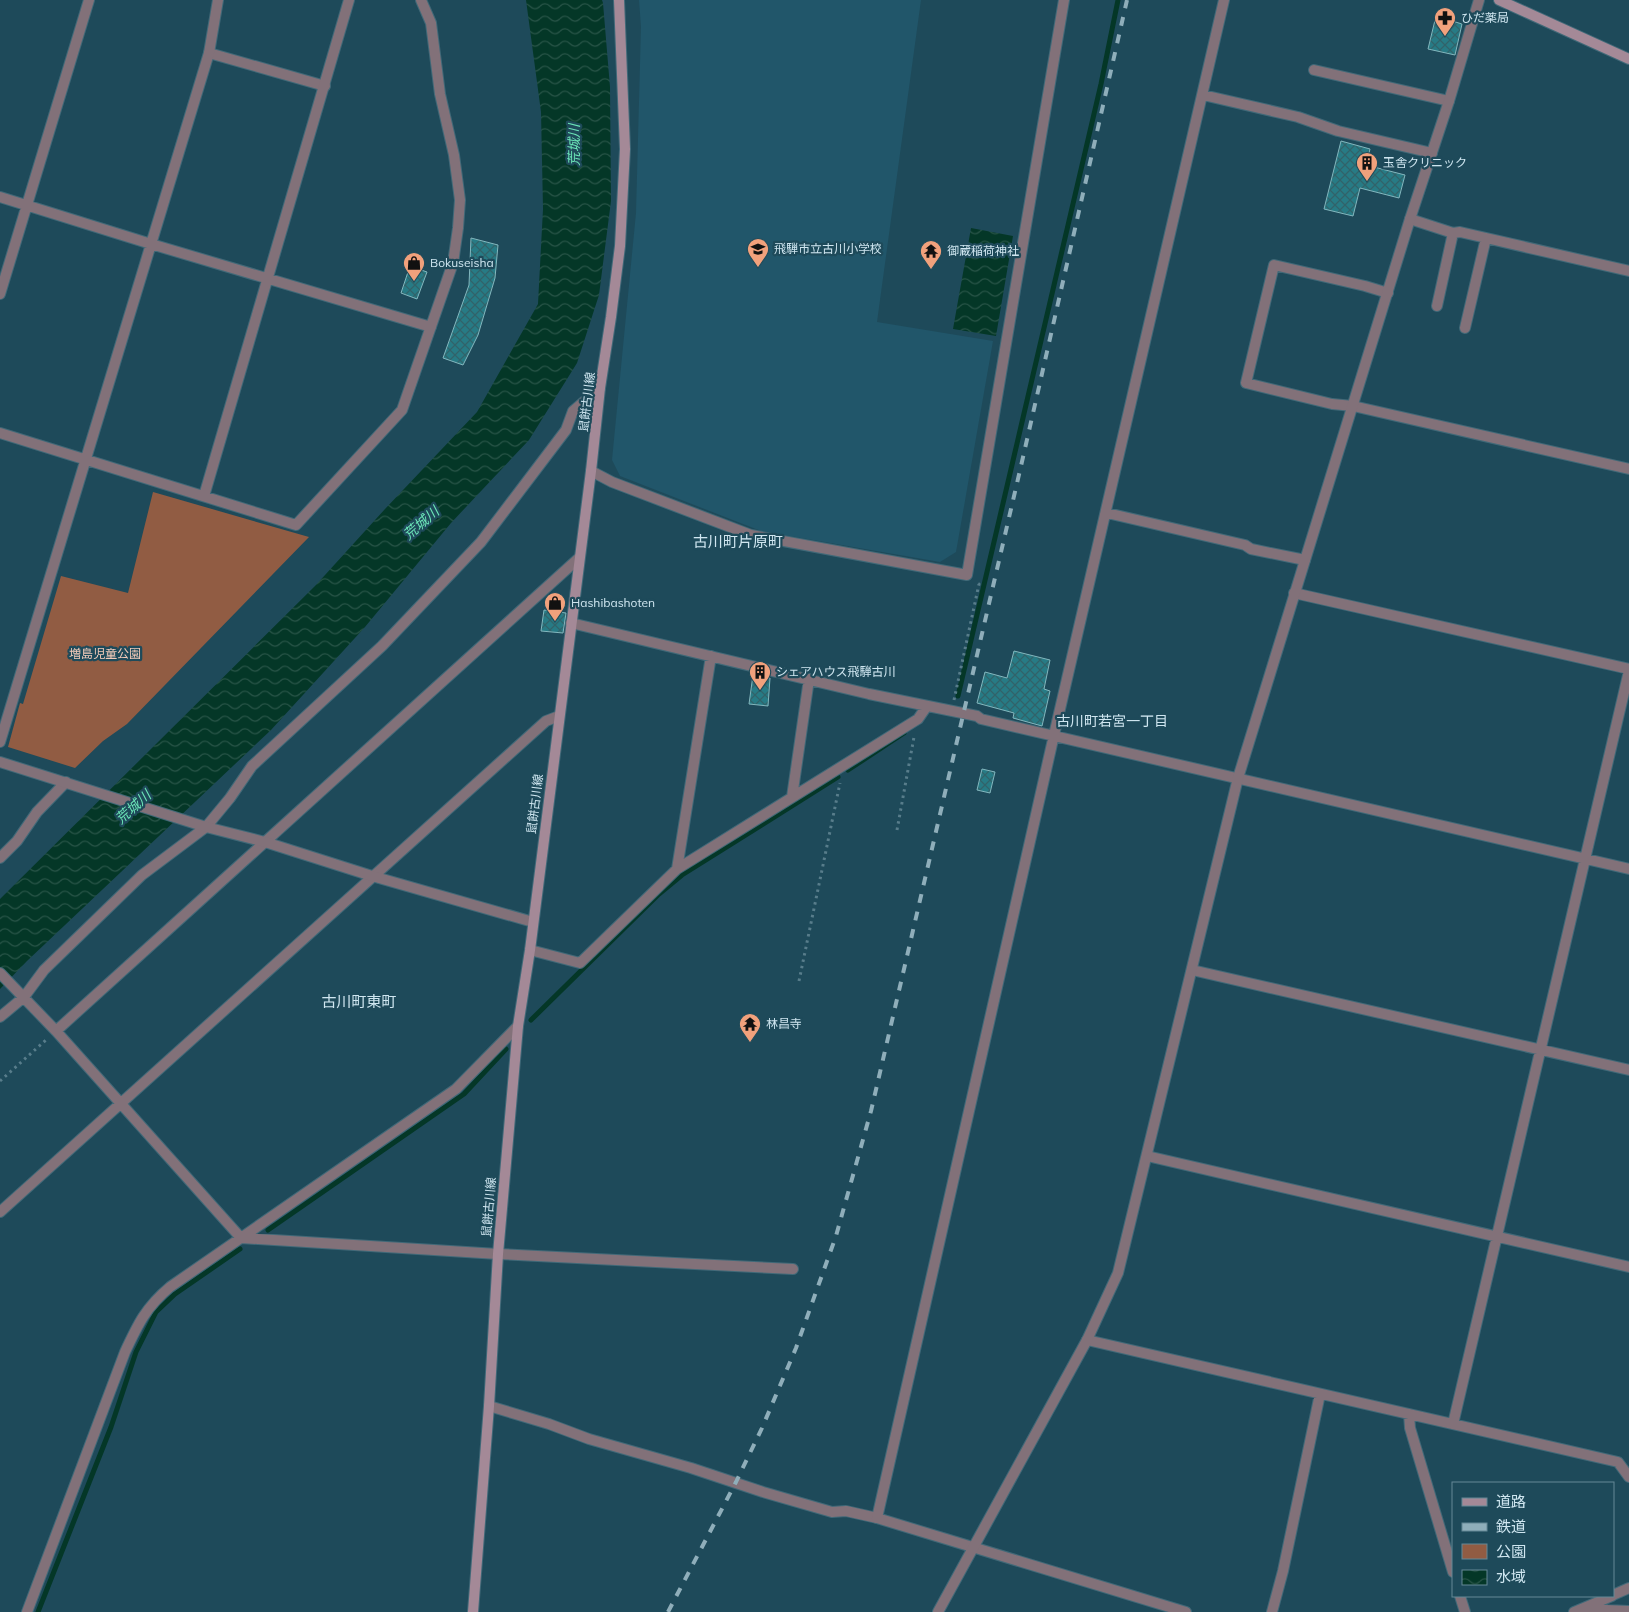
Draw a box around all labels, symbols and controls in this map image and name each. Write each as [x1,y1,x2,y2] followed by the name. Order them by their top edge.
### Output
[1433,6,1457,37] pharmacy icon: ひだ薬局
[1461,10,1509,25] place label: ひだ薬局
[565,122,583,166] water label: 荒城川
[1355,151,1379,182] building icon: 玉舎クリニック
[1383,155,1467,170] place label: 玉舎クリニック
[746,237,770,268] school or university icon: 飛騨市立古川小学校
[919,239,943,270] temple icon: 御蔵稲荷神社
[774,241,882,256] place label: 飛騨市立古川小学校
[947,243,1019,258] place label: 御蔵稲荷神社
[402,251,426,282] shop icon: Bokuseisha
[430,255,494,270] place label: Bokuseisha
[575,371,598,433] street label: 鼠餅古川線
[399,501,444,544] water label: 荒城川
[693,532,783,551] district label: 古川町片原町
[543,591,567,622] shop icon: Hashibashoten
[571,595,655,610] place label: Hashibashoten
[69,646,141,661] park label: 増島児童公園
[748,660,772,691] building icon: シェアハウス飛騨古川
[776,664,896,679] place label: シェアハウス飛騨古川
[1056,712,1168,730] district label: 古川町若宮一丁目
[523,773,546,835] street label: 鼠餅古川線
[111,785,156,828] water label: 荒城川
[321,992,397,1011] district label: 古川町東町
[738,1012,762,1043] temple icon: 林昌寺
[766,1016,802,1031] place label: 林昌寺
[478,1176,499,1238] street label: 鼠餅古川線
[1452,1482,1614,1597] legend
[1496,1492,1526,1511] text: 道路
[1496,1517,1526,1536] text: 鉄道
[1496,1542,1526,1561] text: 公園
[1496,1567,1526,1586] text: 水域

